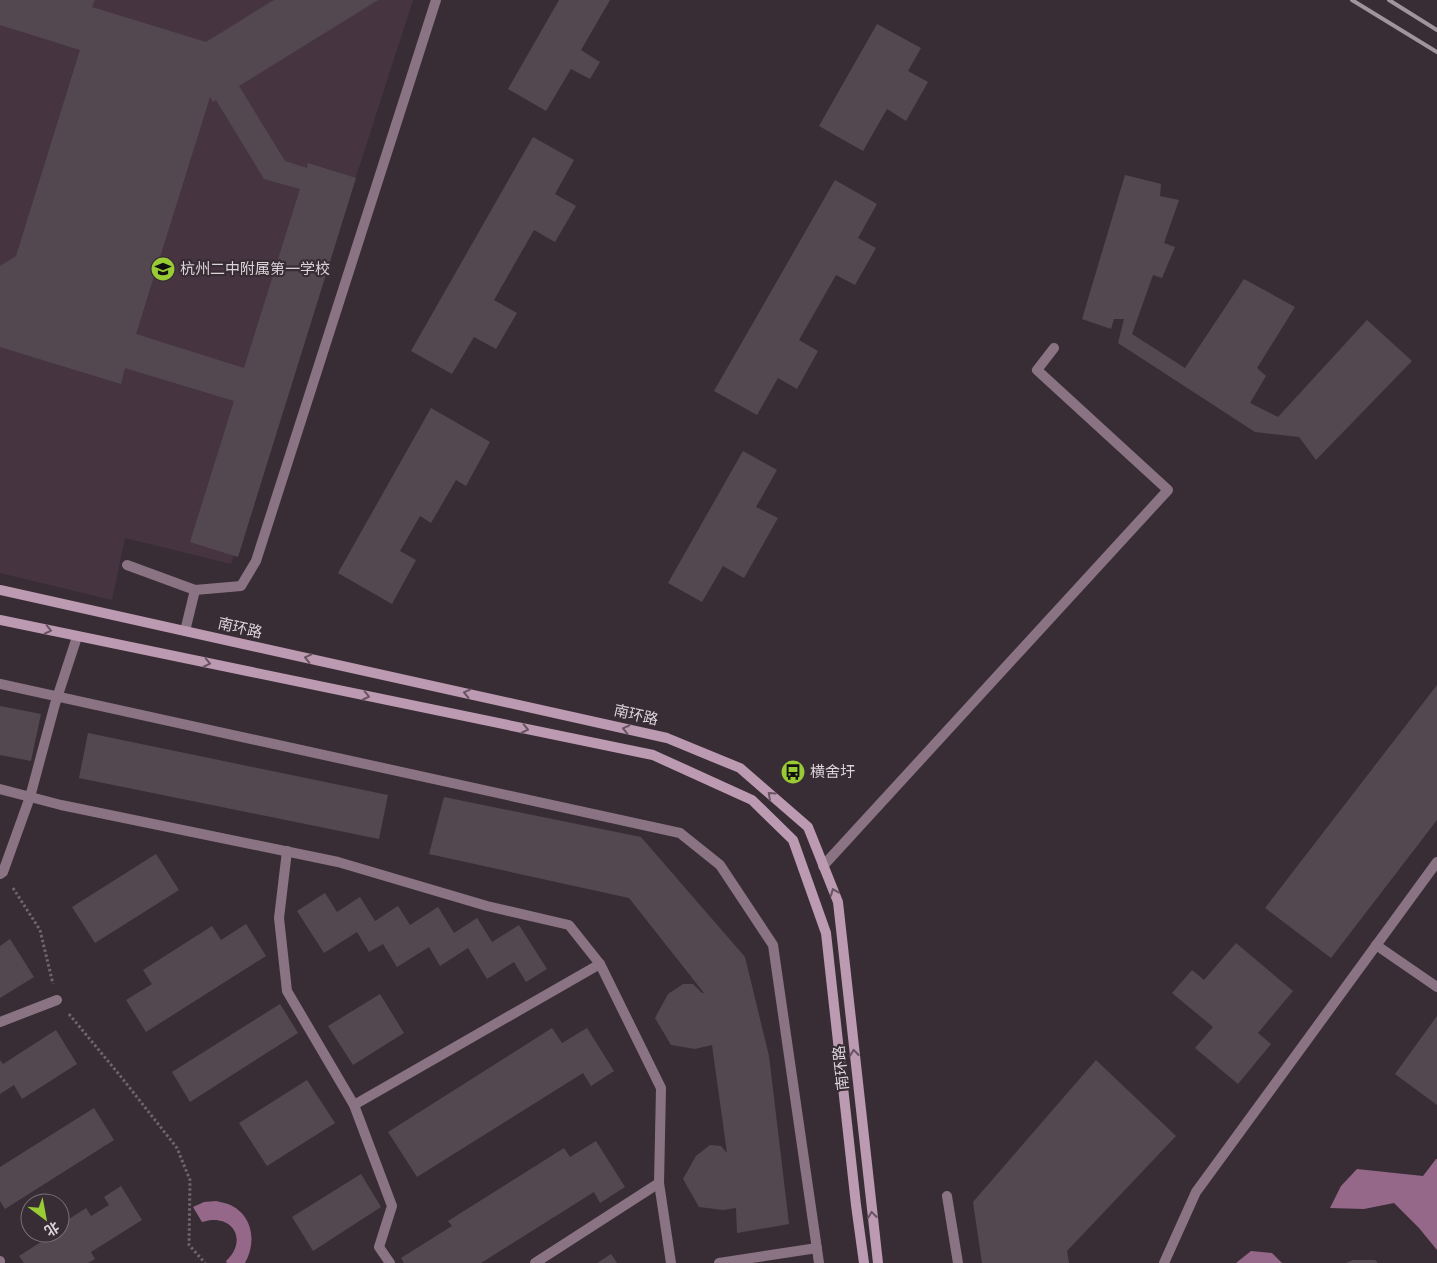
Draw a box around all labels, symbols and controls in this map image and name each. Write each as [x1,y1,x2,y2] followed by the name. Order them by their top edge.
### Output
[150,256,176,282] school or university icon: 杭州二中附属第一学校
[180,258,330,278] place label: 杭州二中附属第一学校
[216,612,264,642] street label: 南环路
[43,625,52,635] one-way arrow
[304,653,313,664] one-way arrow
[202,657,211,668] one-way arrow
[463,688,472,699] one-way arrow
[362,690,370,701] one-way arrow
[612,699,660,729] street label: 南环路
[521,723,530,734] one-way arrow
[621,724,630,735] one-way arrow
[780,759,806,785] bus stop icon: 横舍圩
[810,761,855,781] place label: 横舍圩
[768,792,777,801] one-way arrow
[830,888,840,897] one-way arrow
[828,1045,852,1092] street label: 南环路
[849,1049,860,1057] one-way arrow
[20,1193,70,1243] north arrow
[867,1210,878,1218] one-way arrow
[41,1218,63,1241] text: 北

